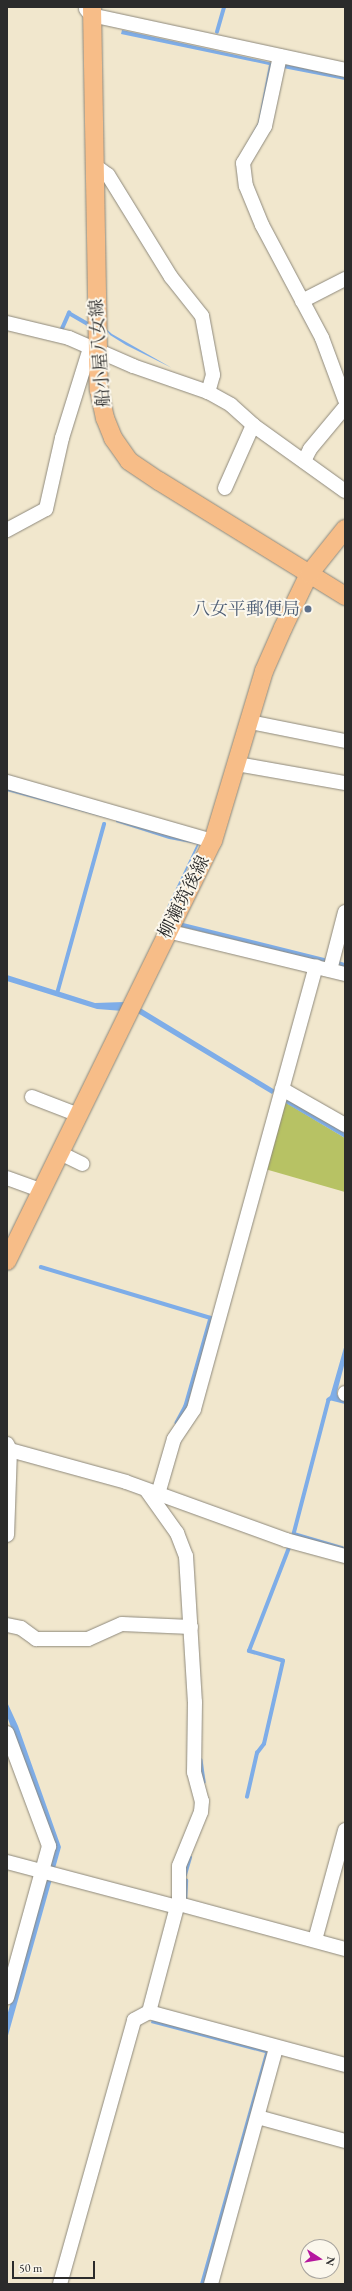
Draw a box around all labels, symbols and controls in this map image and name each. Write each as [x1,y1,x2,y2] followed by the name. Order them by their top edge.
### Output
[85,298,115,408] street label: 船小屋八女線
[192,598,300,620] place label: 八女平郵便局
[303,604,313,614] marker: 八女平郵便局
[154,852,214,942] street label: 柳瀬筑後線
[300,2239,340,2279] north arrow
[14,2253,97,2279] scale bar
[323,2255,339,2267] text: N
[19,2260,42,2276] text: 50 m

